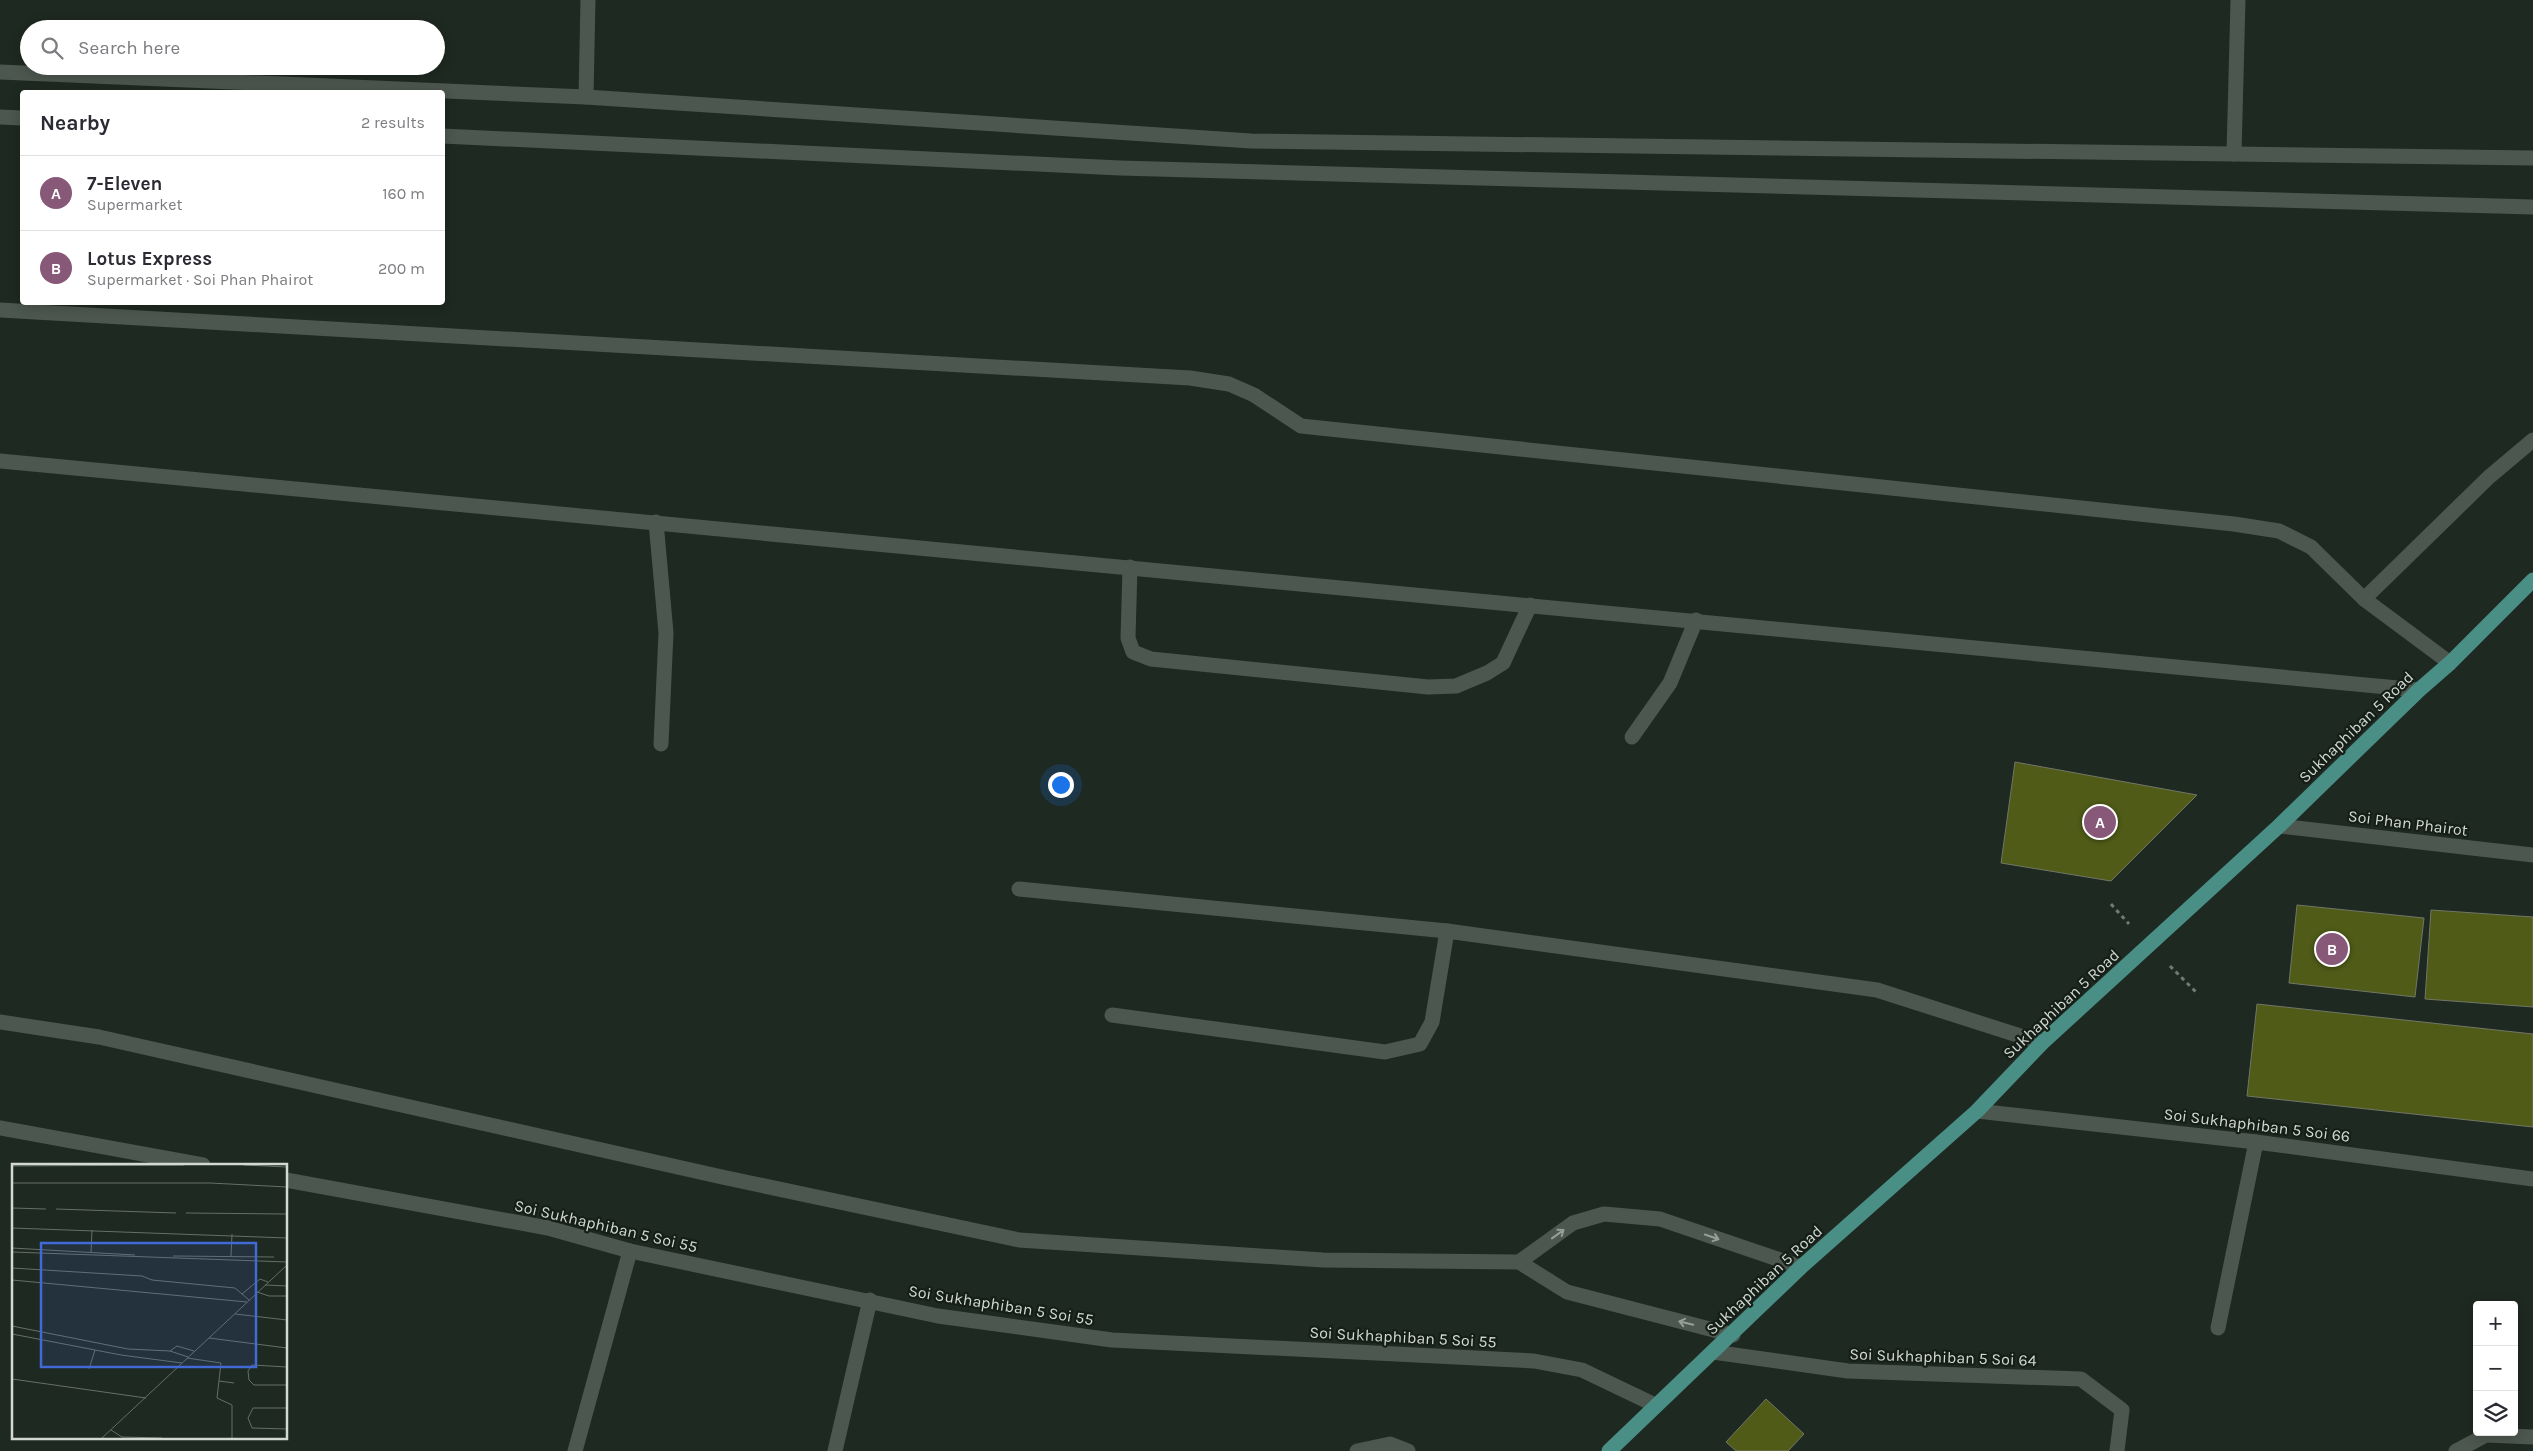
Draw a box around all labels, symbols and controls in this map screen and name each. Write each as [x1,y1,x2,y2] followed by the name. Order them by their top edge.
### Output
[20,20,445,75] search box
[38,34,66,62] icon: search
[78,37,180,59] text: Search here
[40,111,110,135] text: Nearby
[361,113,425,132] text: 2 results
[87,173,162,195] text: 7-Eleven
[51,184,61,203] text: A
[382,184,425,203] text: 160 m
[87,195,183,214] text: Supermarket
[87,248,212,270] text: Lotus Express
[51,259,61,278] text: B
[378,259,425,278] text: 200 m
[87,270,313,289] text: Supermarket · Soi Phan Phairot
[2295,667,2417,787] street label: Sukhaphiban 5 Road
[1048,772,1074,798] your location
[2084,803,2116,841] pin: A
[2347,806,2469,840] street label: Soi Phan Phairot
[2316,930,2348,968] pin: B
[1999,945,2123,1063] street label: Sukhaphiban 5 Road
[2163,1104,2351,1146] street label: Soi Sukhaphiban 5 Soi 66
[12,1164,288,1438] inset map
[513,1196,699,1256] street label: Soi Sukhaphiban 5 Soi 55
[1702,1221,1826,1339] street label: Sukhaphiban 5 Road
[1551,1228,1564,1239] one-way arrow
[1704,1233,1720,1242] one-way arrow
[907,1281,1095,1329] street label: Soi Sukhaphiban 5 Soi 55
[2473,1301,2518,1436] map controls
[2473,1301,2518,1346] button: +
[1678,1318,1694,1327] one-way arrow
[1309,1323,1497,1351] street label: Soi Sukhaphiban 5 Soi 55
[1849,1344,2037,1370] street label: Soi Sukhaphiban 5 Soi 64
[2473,1346,2518,1391] button: −
[2473,1391,2518,1436] button: layers

